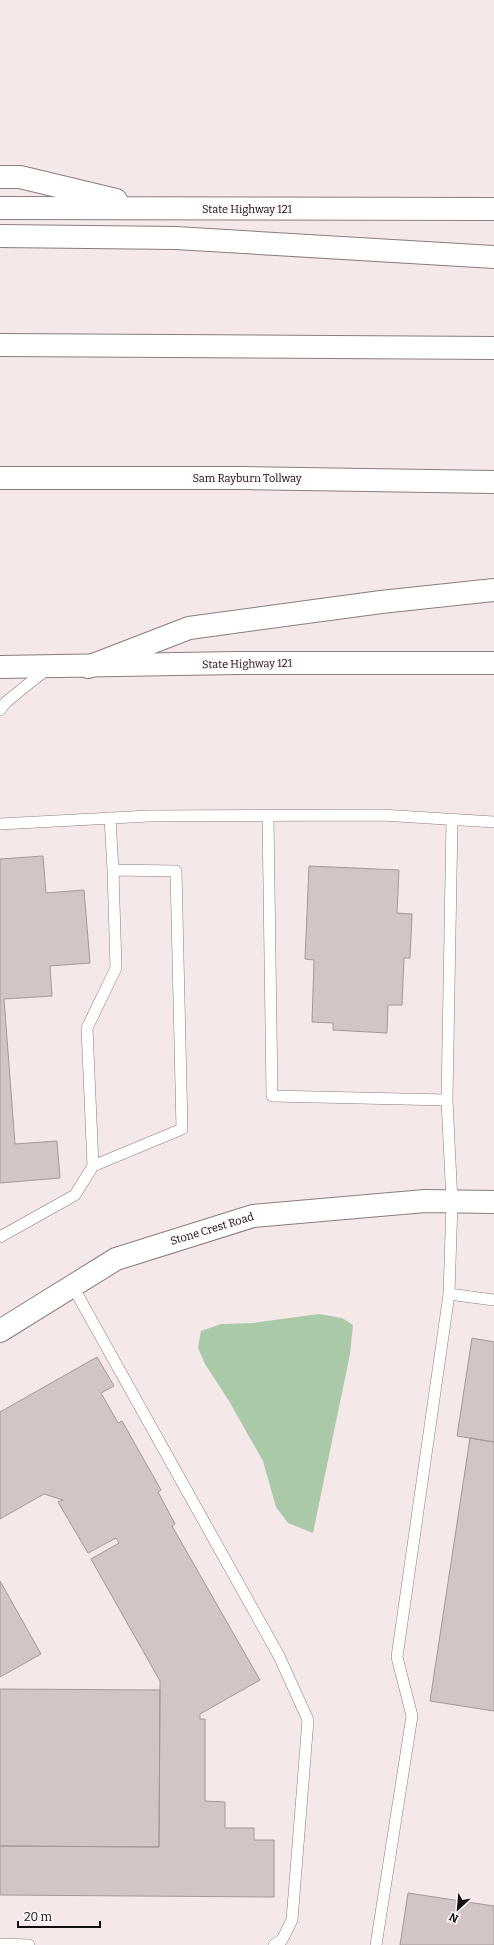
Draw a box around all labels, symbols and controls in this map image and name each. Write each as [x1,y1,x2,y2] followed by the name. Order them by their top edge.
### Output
[202,203,293,216] street label: State Highway 121
[192,472,302,485] street label: Sam Rayburn Tollway
[202,657,293,671] street label: State Highway 121
[169,1210,256,1248] street label: Stone Crest Road
[438,1889,478,1929] north arrow
[18,1903,100,1929] scale bar
[24,1910,53,1924] text: 20 m
[447,1910,461,1925] text: N

